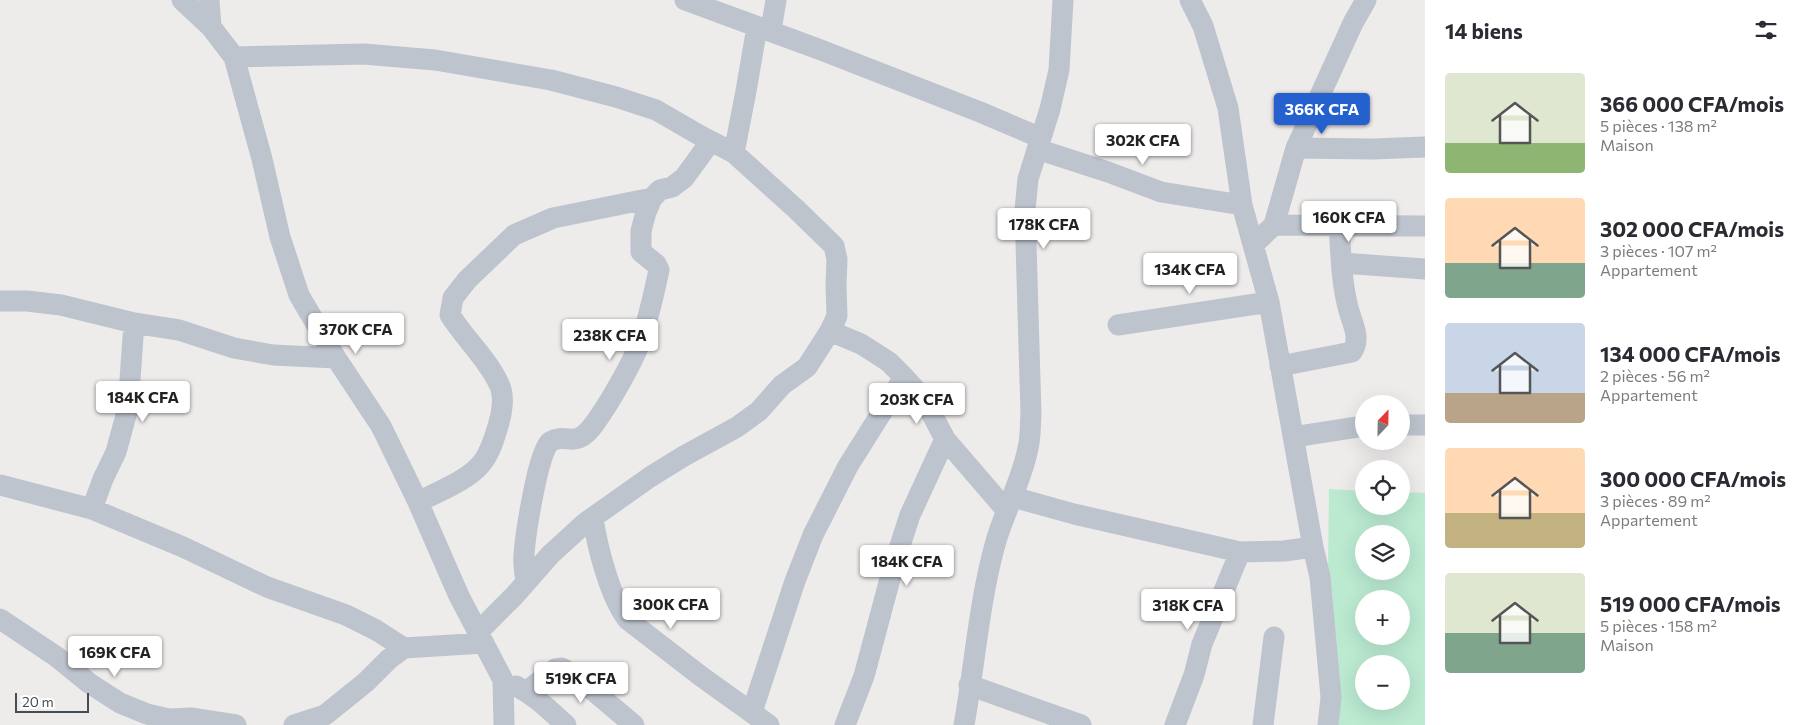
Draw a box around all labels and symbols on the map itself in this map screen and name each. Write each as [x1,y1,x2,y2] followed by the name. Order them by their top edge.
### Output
[1270,92,1374,135] pin: 366K CFA
[1091,124,1195,166] pin: 302K CFA
[1297,200,1401,243] pin: 160K CFA
[992,208,1096,250] pin: 178K CFA
[1138,252,1242,295] pin: 134K CFA
[304,312,408,355] pin: 370K CFA
[558,318,662,361] pin: 238K CFA
[91,380,195,423] pin: 184K CFA
[865,382,969,425] pin: 203K CFA
[1355,395,1410,450] north arrow
[855,544,959,587] pin: 184K CFA
[619,588,723,630] pin: 300K CFA
[1136,588,1240,631] pin: 318K CFA
[63,636,167,678] pin: 169K CFA
[529,662,633,704] pin: 519K CFA
[15,690,89,713] scale bar

